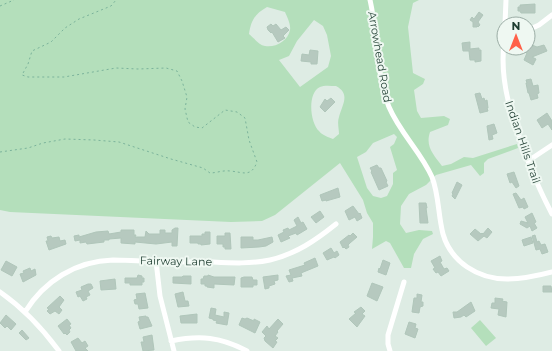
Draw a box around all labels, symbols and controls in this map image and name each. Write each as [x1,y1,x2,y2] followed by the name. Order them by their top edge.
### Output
[365,10,395,104] street label: Arrowhead Road
[496,16,536,56] north arrow
[512,19,520,33] text: N
[502,99,544,185] street label: Indian Hills Trail
[140,253,213,269] street label: Fairway Lane

